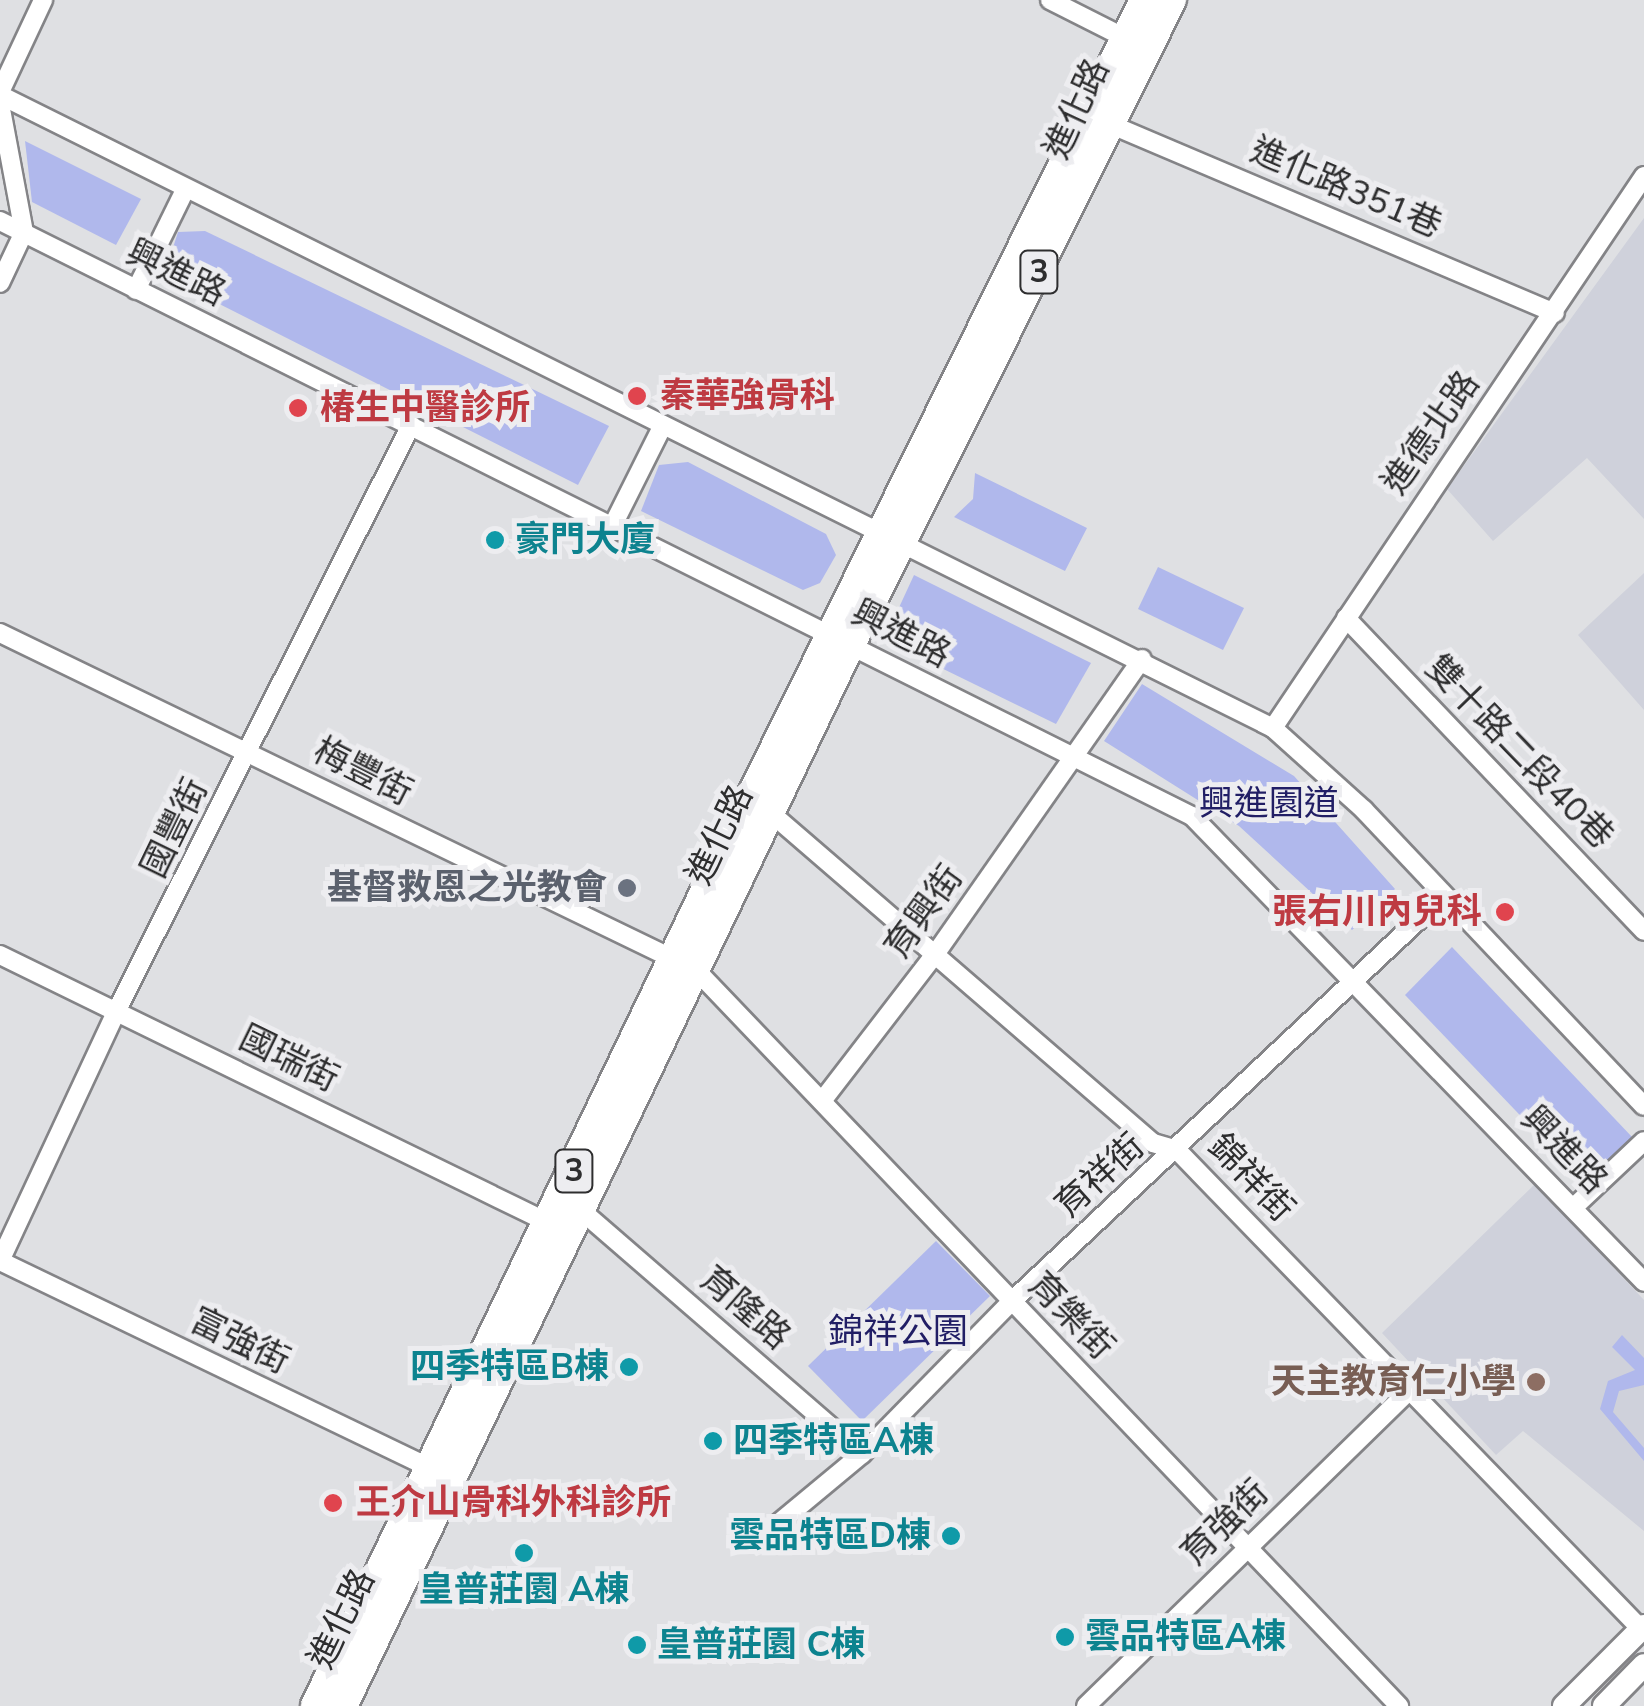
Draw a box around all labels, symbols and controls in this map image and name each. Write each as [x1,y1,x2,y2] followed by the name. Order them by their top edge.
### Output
[1036,53,1118,165] street label: 進化路
[1244,129,1448,247] street label: 進化路351巷
[120,231,232,315] street label: 興進路
[1019,245,1059,299] road number: 3
[1374,364,1488,502] street label: 進德北路
[660,375,835,417] place label: 秦華強骨科
[624,383,650,409] marker: 秦華強骨科
[320,387,530,429] place label: 椿生中醫診所
[285,395,311,421] marker: 椿生中醫診所
[515,519,655,561] place label: 豪門大廈
[484,529,506,551] marker: 豪門大廈
[845,591,957,677] street label: 興進路
[1416,647,1622,857] street label: 雙十路二段40巷
[307,729,419,815] street label: 梅豐街
[133,772,217,884] street label: 國豐街
[678,779,762,891] street label: 進化路
[1199,783,1339,825] park label: 興進園道
[876,857,972,967] street label: 育興街
[327,867,607,909] place label: 基督救恩之光教會
[616,877,638,899] marker: 基督救恩之光教會
[1272,891,1482,933] place label: 張右川內兒科
[1492,899,1518,925] marker: 張右川內兒科
[233,1017,345,1101] street label: 國瑞街
[1512,1098,1616,1202] street label: 興進路
[1047,1125,1153,1227] street label: 育祥街
[1199,1126,1303,1230] street label: 錦祥街
[554,1144,594,1198] road number: 3
[692,1258,798,1358] street label: 育隆路
[1019,1264,1123,1368] street label: 育樂街
[184,1299,296,1383] street label: 富強街
[828,1311,968,1353] park label: 錦祥公園
[410,1346,609,1388] place label: 四季特區B棟
[618,1356,640,1378] marker: 四季特區B棟
[1271,1361,1516,1403] place label: 天主教育仁小學
[1525,1371,1547,1393] marker: 天主教育仁小學
[733,1420,934,1462] place label: 四季特區A棟
[702,1430,724,1452] marker: 四季特區A棟
[1173,1471,1277,1575] street label: 育強街
[356,1482,671,1524] place label: 王介山骨科外科診所
[320,1490,346,1516] marker: 王介山骨科外科診所
[729,1515,931,1557] place label: 雲品特區D棟
[940,1525,962,1547] marker: 雲品特區D棟
[513,1542,535,1564] marker: 皇普莊園 A棟
[300,1563,384,1675] street label: 進化路
[419,1569,629,1611] place label: 皇普莊園 A棟
[1085,1616,1286,1658] place label: 雲品特區A棟
[657,1624,865,1666] place label: 皇普莊園 C棟
[1054,1626,1076,1648] marker: 雲品特區A棟
[626,1634,648,1656] marker: 皇普莊園 C棟

